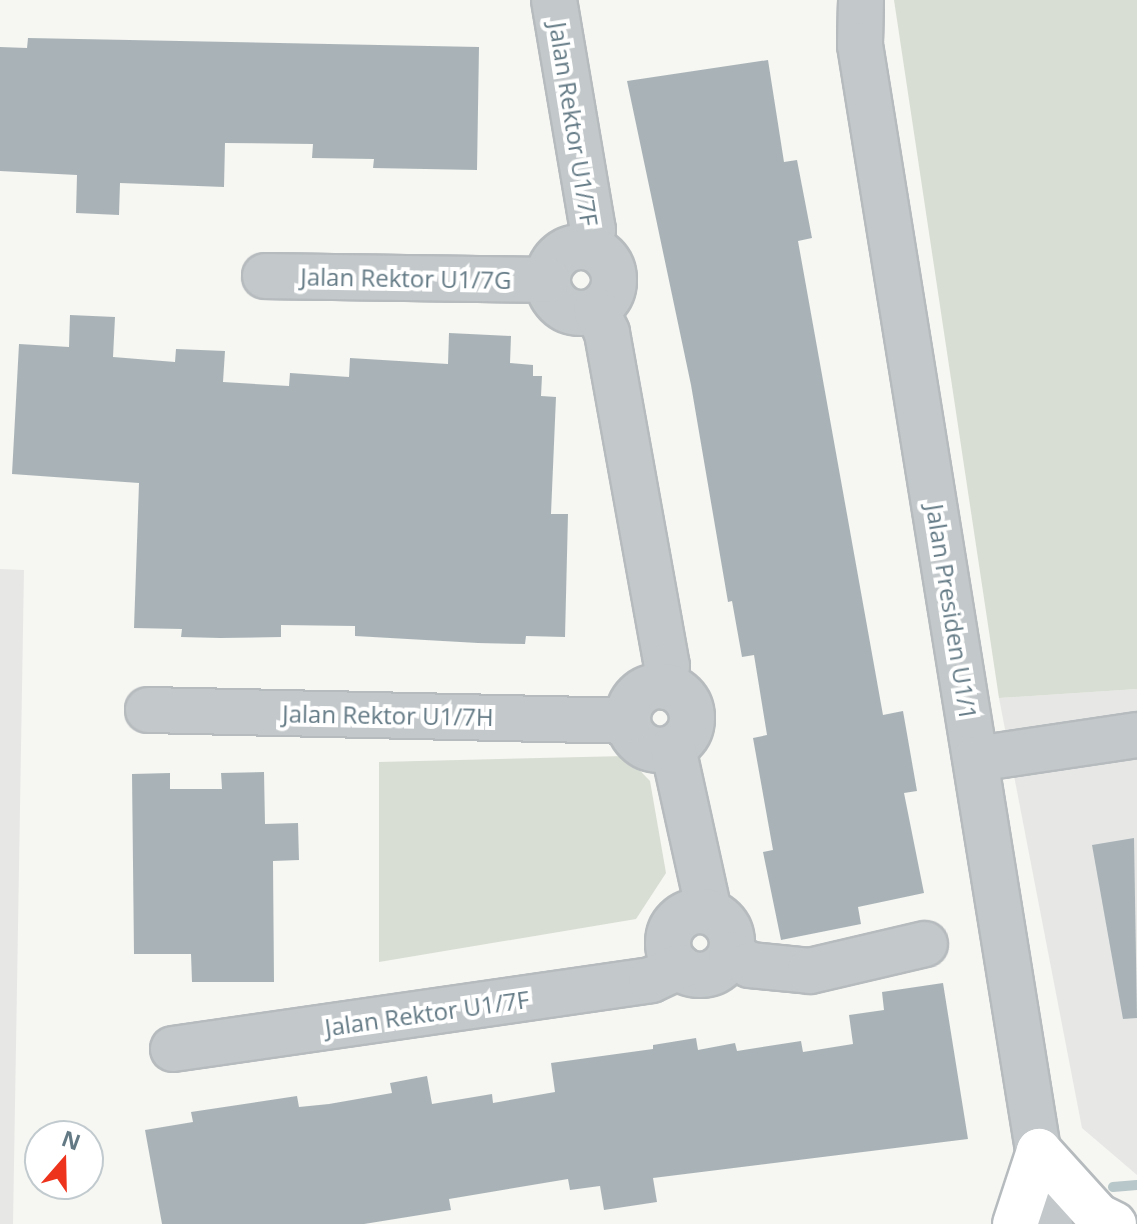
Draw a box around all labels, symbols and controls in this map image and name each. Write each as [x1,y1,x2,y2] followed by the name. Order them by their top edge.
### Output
[544,20,604,228] street label: Jalan Rektor U1/7F
[300,262,512,294] street label: Jalan Rektor U1/7G
[921,502,983,722] street label: Jalan Presiden U1/1
[282,699,494,731] street label: Jalan Rektor U1/7H
[323,984,531,1042] street label: Jalan Rektor U1/7F
[24,1120,104,1200] north arrow
[58,1122,85,1156] text: N

